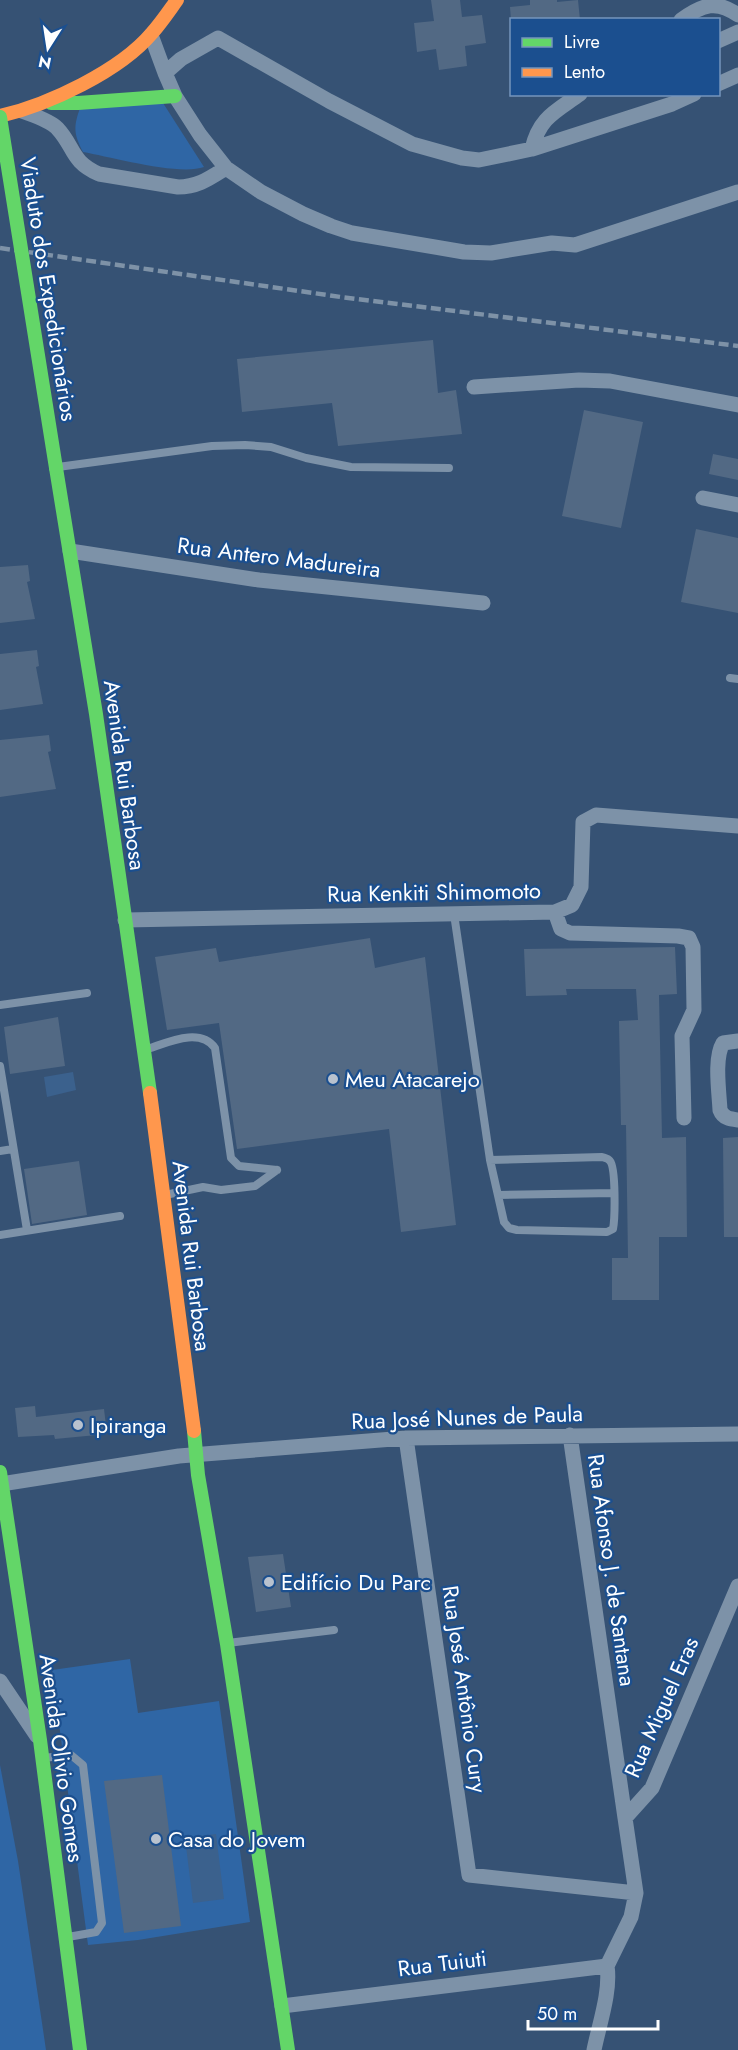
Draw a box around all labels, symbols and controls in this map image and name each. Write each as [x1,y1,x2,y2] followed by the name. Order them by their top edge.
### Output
[18,18,78,78] north arrow
[510,18,720,96] legend
[564,29,600,55] text: Livre
[36,50,54,75] text: N
[564,59,605,85] text: Lento
[12,155,86,423] street label: Viaduto dos Expedicionários
[176,529,382,585] street label: Rua Antero Madureira
[96,678,154,872] street label: Avenida Rui Barbosa
[327,874,541,910] street label: Rua Kenkiti Shimomoto
[345,1063,480,1095] place label: Meu Atacarejo
[326,1072,340,1086] marker: Meu Atacarejo
[164,1159,220,1353] street label: Avenida Rui Barbosa
[351,1397,583,1437] street label: Rua José Nunes de Paula
[90,1409,166,1441] place label: Ipiranga
[71,1418,85,1432] marker: Ipiranga
[580,1452,644,1688] street label: Rua Afonso J. de Santana
[281,1566,431,1598] place label: Edifício Du Parc
[262,1575,276,1589] marker: Edifício Du Parc
[435,1583,495,1795] street label: Rua José Antônio Cury
[616,1632,706,1782] street label: Rua Miguel Eras
[32,1652,92,1864] street label: Avenida Olivio Gomes
[168,1823,306,1855] place label: Casa do Jovem
[149,1832,163,1846] marker: Casa do Jovem
[396,1942,488,1984] street label: Rua Tuiuti
[528,1993,658,2031] scale bar
[537,2001,577,2027] text: 50 m

